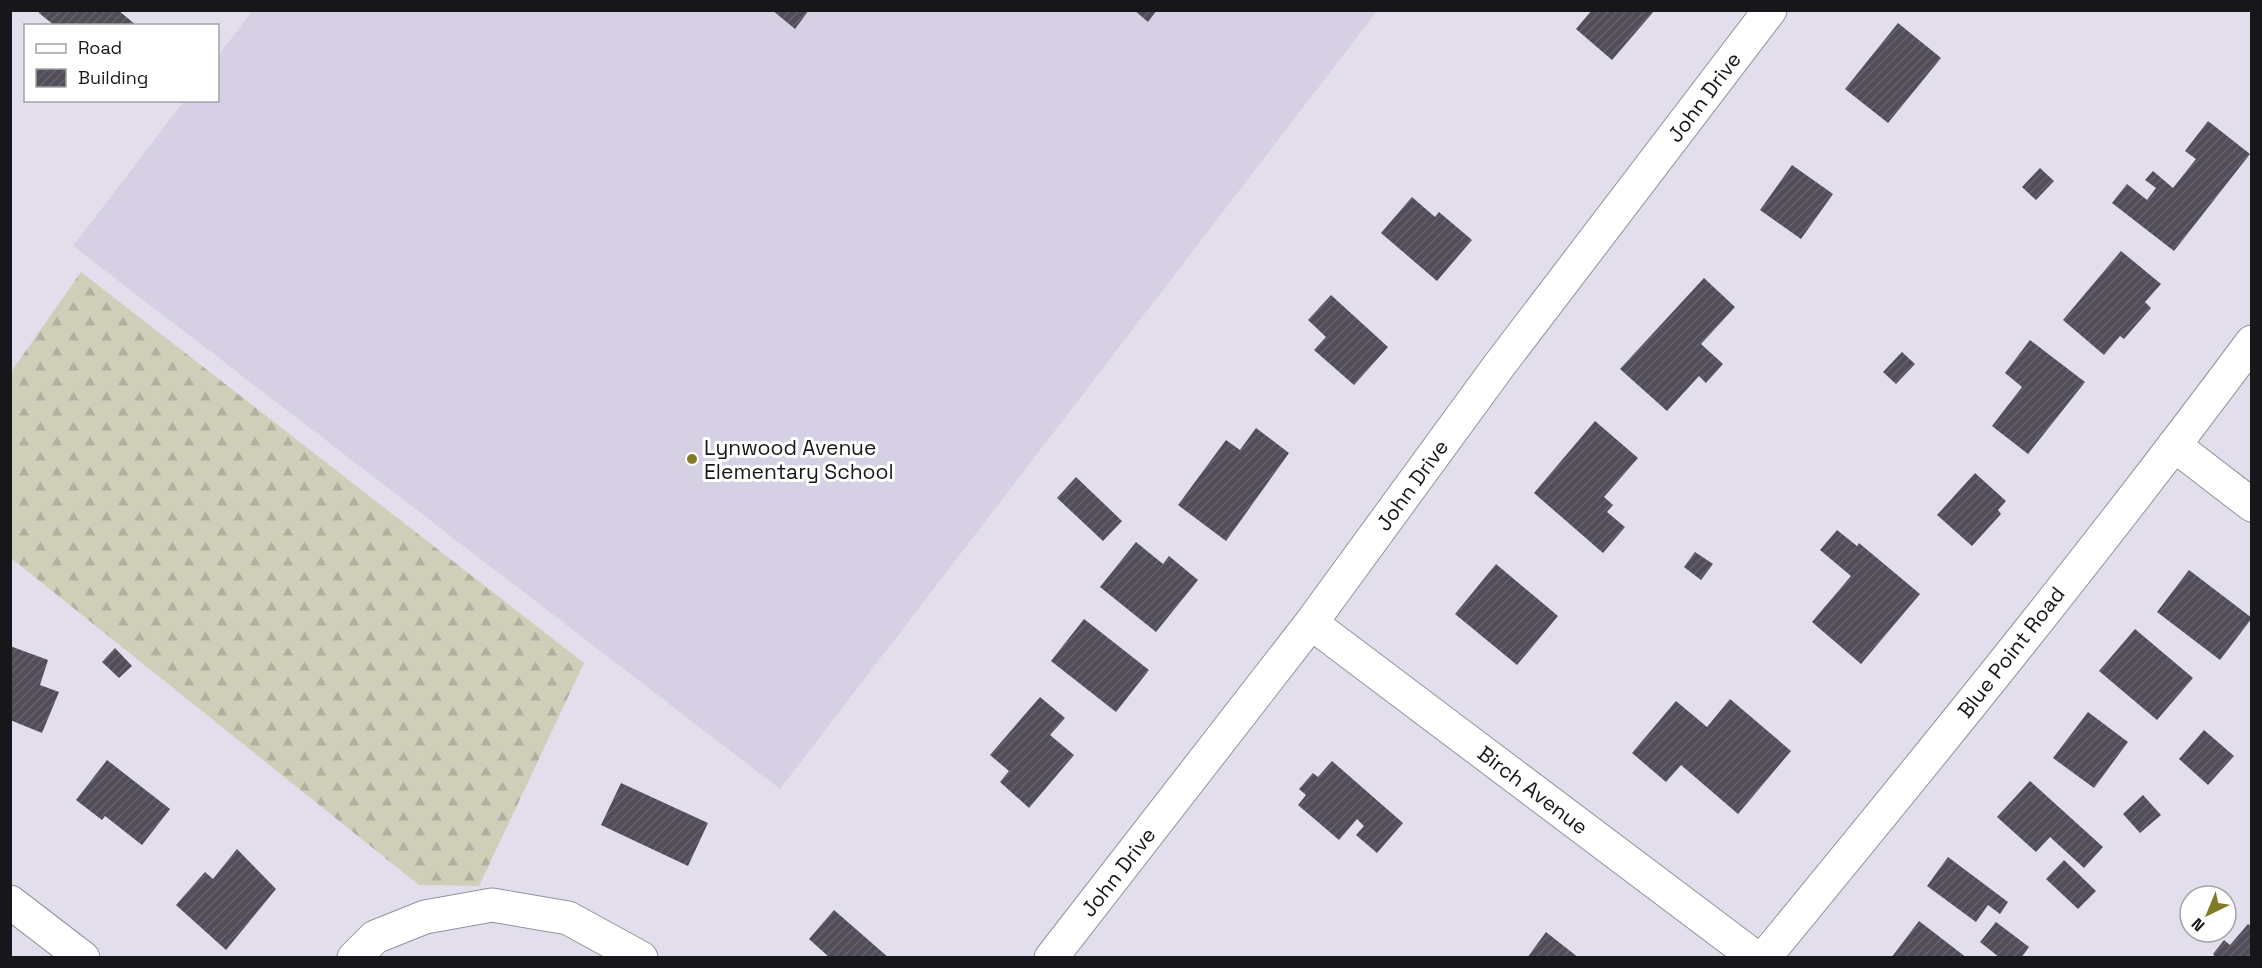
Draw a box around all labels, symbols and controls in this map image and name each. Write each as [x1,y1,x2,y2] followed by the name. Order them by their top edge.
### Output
[24,24,219,102] legend
[78,36,122,59] text: Road
[1661,46,1747,148] street label: John Drive
[78,66,148,89] text: Building
[704,434,894,485] place label: Lynwood Avenue Elementary School
[1370,434,1454,536] street label: John Drive
[685,452,699,466] marker: Lynwood Avenue Elementary School
[1951,581,2071,723] street label: Blue Point Road
[1472,740,1594,840] street label: Birch Avenue
[1075,822,1161,922] street label: John Drive
[2178,884,2238,944] north arrow
[2187,913,2209,936] text: N

